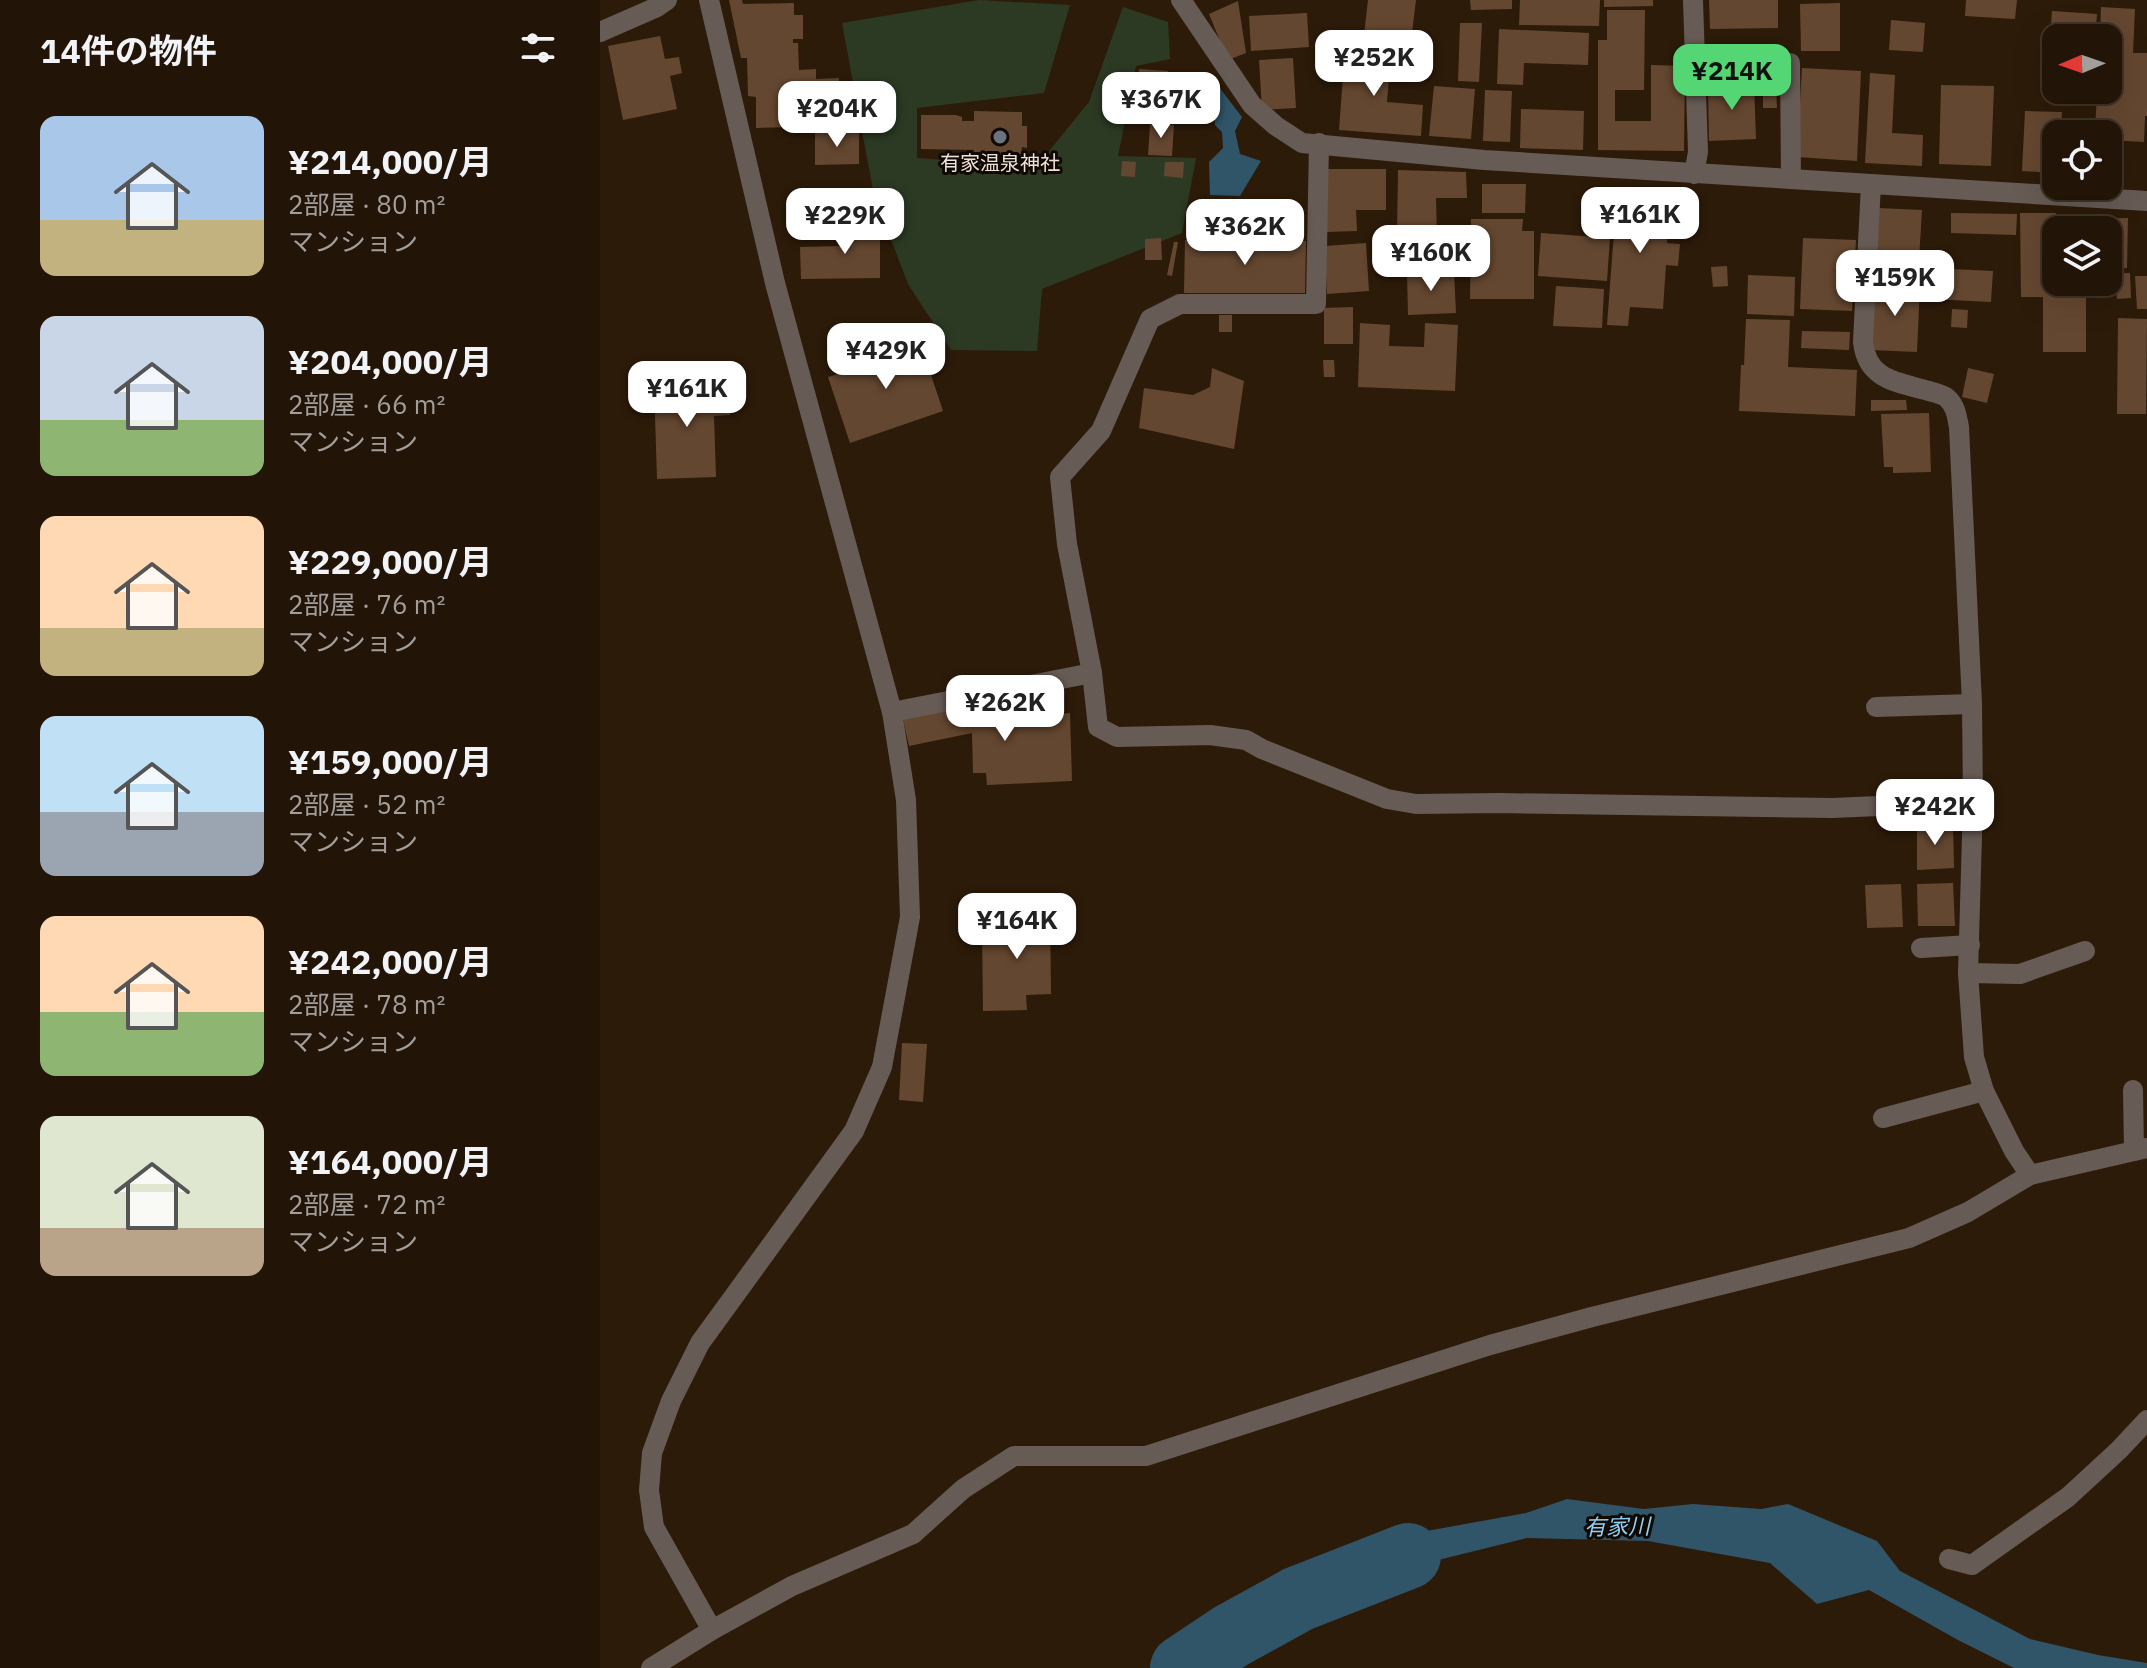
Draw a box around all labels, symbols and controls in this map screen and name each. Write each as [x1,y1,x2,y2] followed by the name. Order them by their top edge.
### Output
[2042,24,2122,104] north arrow
[2042,24,2122,296] map controls
[516,26,560,70] icon: filters
[40,28,217,72] text: 14件の物件
[1318,30,1430,98] pin: ¥252K
[1333,39,1415,73] text: ¥252K
[1676,44,1788,112] pin: ¥214K
[1691,53,1773,87] text: ¥214K
[1105,72,1217,140] pin: ¥367K
[781,81,893,149] pin: ¥204K
[1120,81,1202,115] text: ¥367K
[796,90,878,124] text: ¥204K
[2042,120,2122,200] button: locate
[991,128,1009,146] marker: 有家温泉神社
[288,139,493,183] text: ¥214,000/月
[104,148,200,244] icon: home
[940,149,1060,176] place label: 有家温泉神社
[288,187,445,221] text: 2部屋 · 80 m²
[1584,187,1696,255] pin: ¥161K
[789,188,901,256] pin: ¥229K
[1599,196,1681,230] text: ¥161K
[804,197,886,231] text: ¥229K
[1189,199,1301,267] pin: ¥362K
[1204,208,1286,242] text: ¥362K
[2042,216,2122,296] button: layers
[288,224,418,258] text: マンション
[1375,225,1487,293] pin: ¥160K
[1390,234,1472,268] text: ¥160K
[1839,250,1951,318] pin: ¥159K
[1854,259,1936,293] text: ¥159K
[830,323,942,391] pin: ¥429K
[845,332,927,366] text: ¥429K
[288,339,493,383] text: ¥204,000/月
[104,348,200,444] icon: home
[631,361,743,429] pin: ¥161K
[646,370,728,404] text: ¥161K
[288,387,445,421] text: 2部屋 · 66 m²
[288,424,418,458] text: マンション
[288,539,493,583] text: ¥229,000/月
[104,548,200,644] icon: home
[288,587,445,621] text: 2部屋 · 76 m²
[288,624,418,658] text: マンション
[949,675,1061,743] pin: ¥262K
[964,684,1046,718] text: ¥262K
[288,739,493,783] text: ¥159,000/月
[104,748,200,844] icon: home
[1879,779,1991,847] pin: ¥242K
[288,787,445,821] text: 2部屋 · 52 m²
[1894,788,1976,822] text: ¥242K
[288,824,418,858] text: マンション
[961,893,1073,961] pin: ¥164K
[976,902,1058,936] text: ¥164K
[288,939,493,983] text: ¥242,000/月
[104,948,200,1044] icon: home
[288,987,445,1021] text: 2部屋 · 78 m²
[288,1024,418,1058] text: マンション
[288,1139,493,1183] text: ¥164,000/月
[104,1148,200,1244] icon: home
[288,1187,445,1221] text: 2部屋 · 72 m²
[288,1224,418,1258] text: マンション
[1584,1511,1652,1541] water label: 有家川

